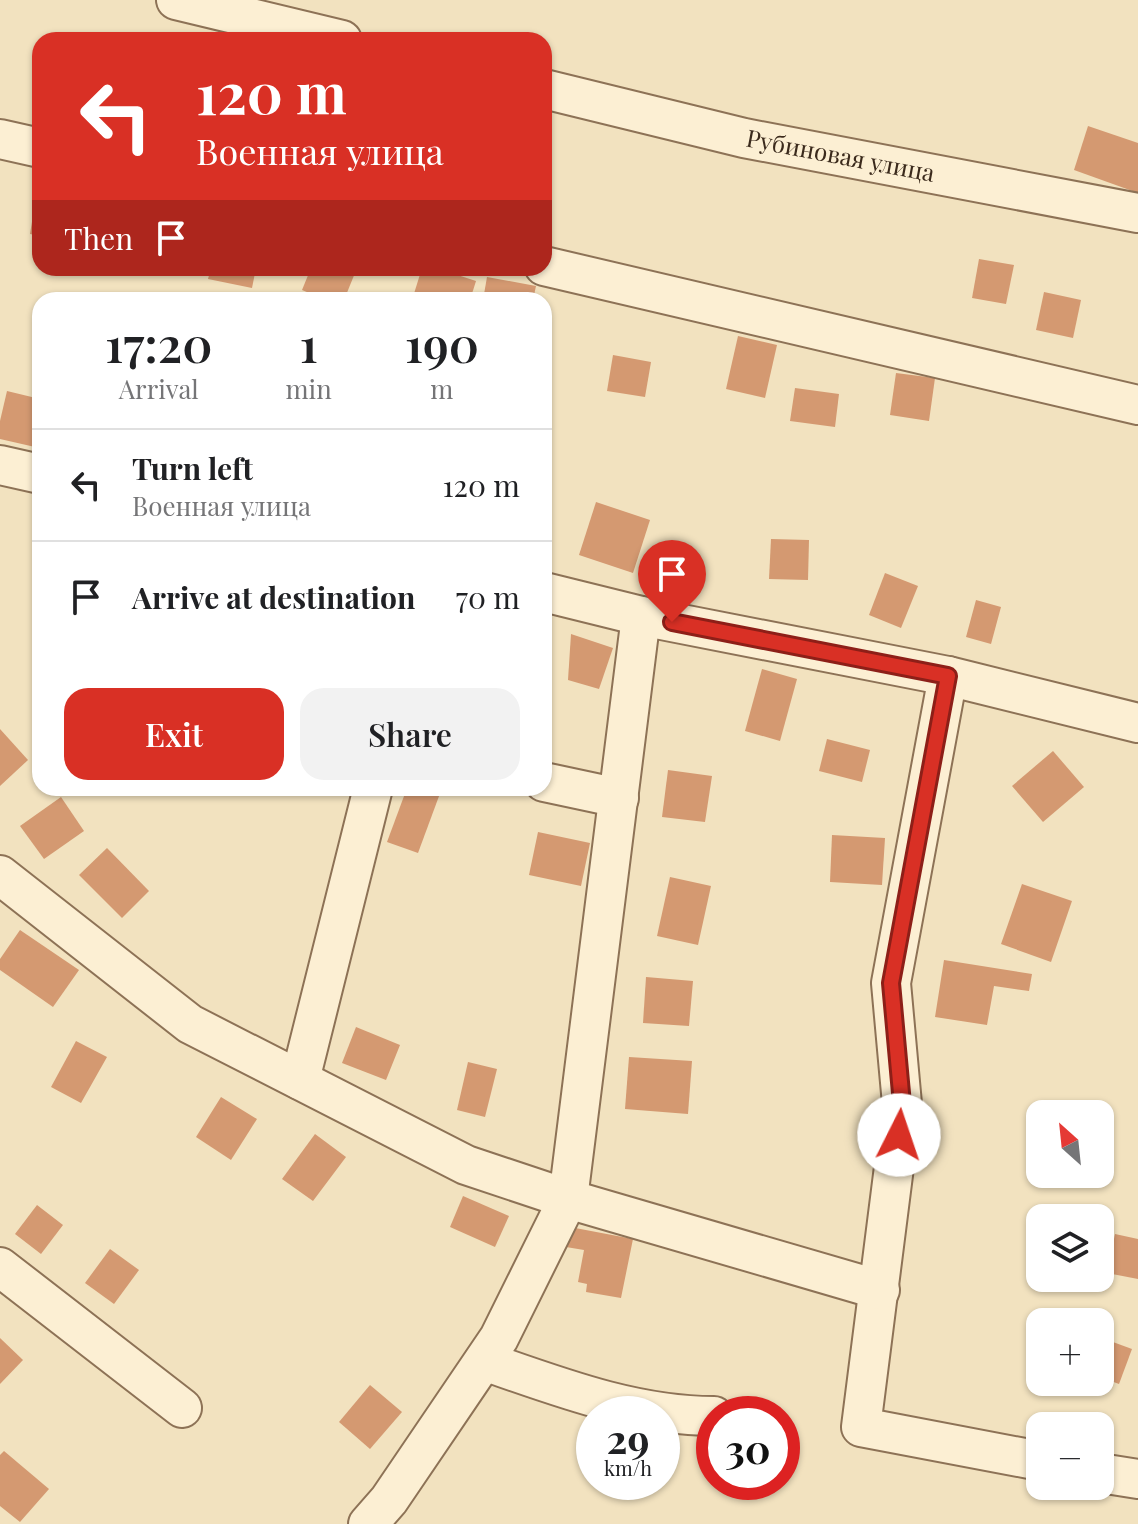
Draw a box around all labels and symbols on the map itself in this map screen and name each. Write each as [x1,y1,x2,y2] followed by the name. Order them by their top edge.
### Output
[744,121,938,188] street label: Рубиновая улица
[638,540,706,622] pin
[857,1093,941,1177] position arrow
[1026,1100,1114,1188] north arrow
[696,1396,800,1500] speed limit sign: 30

